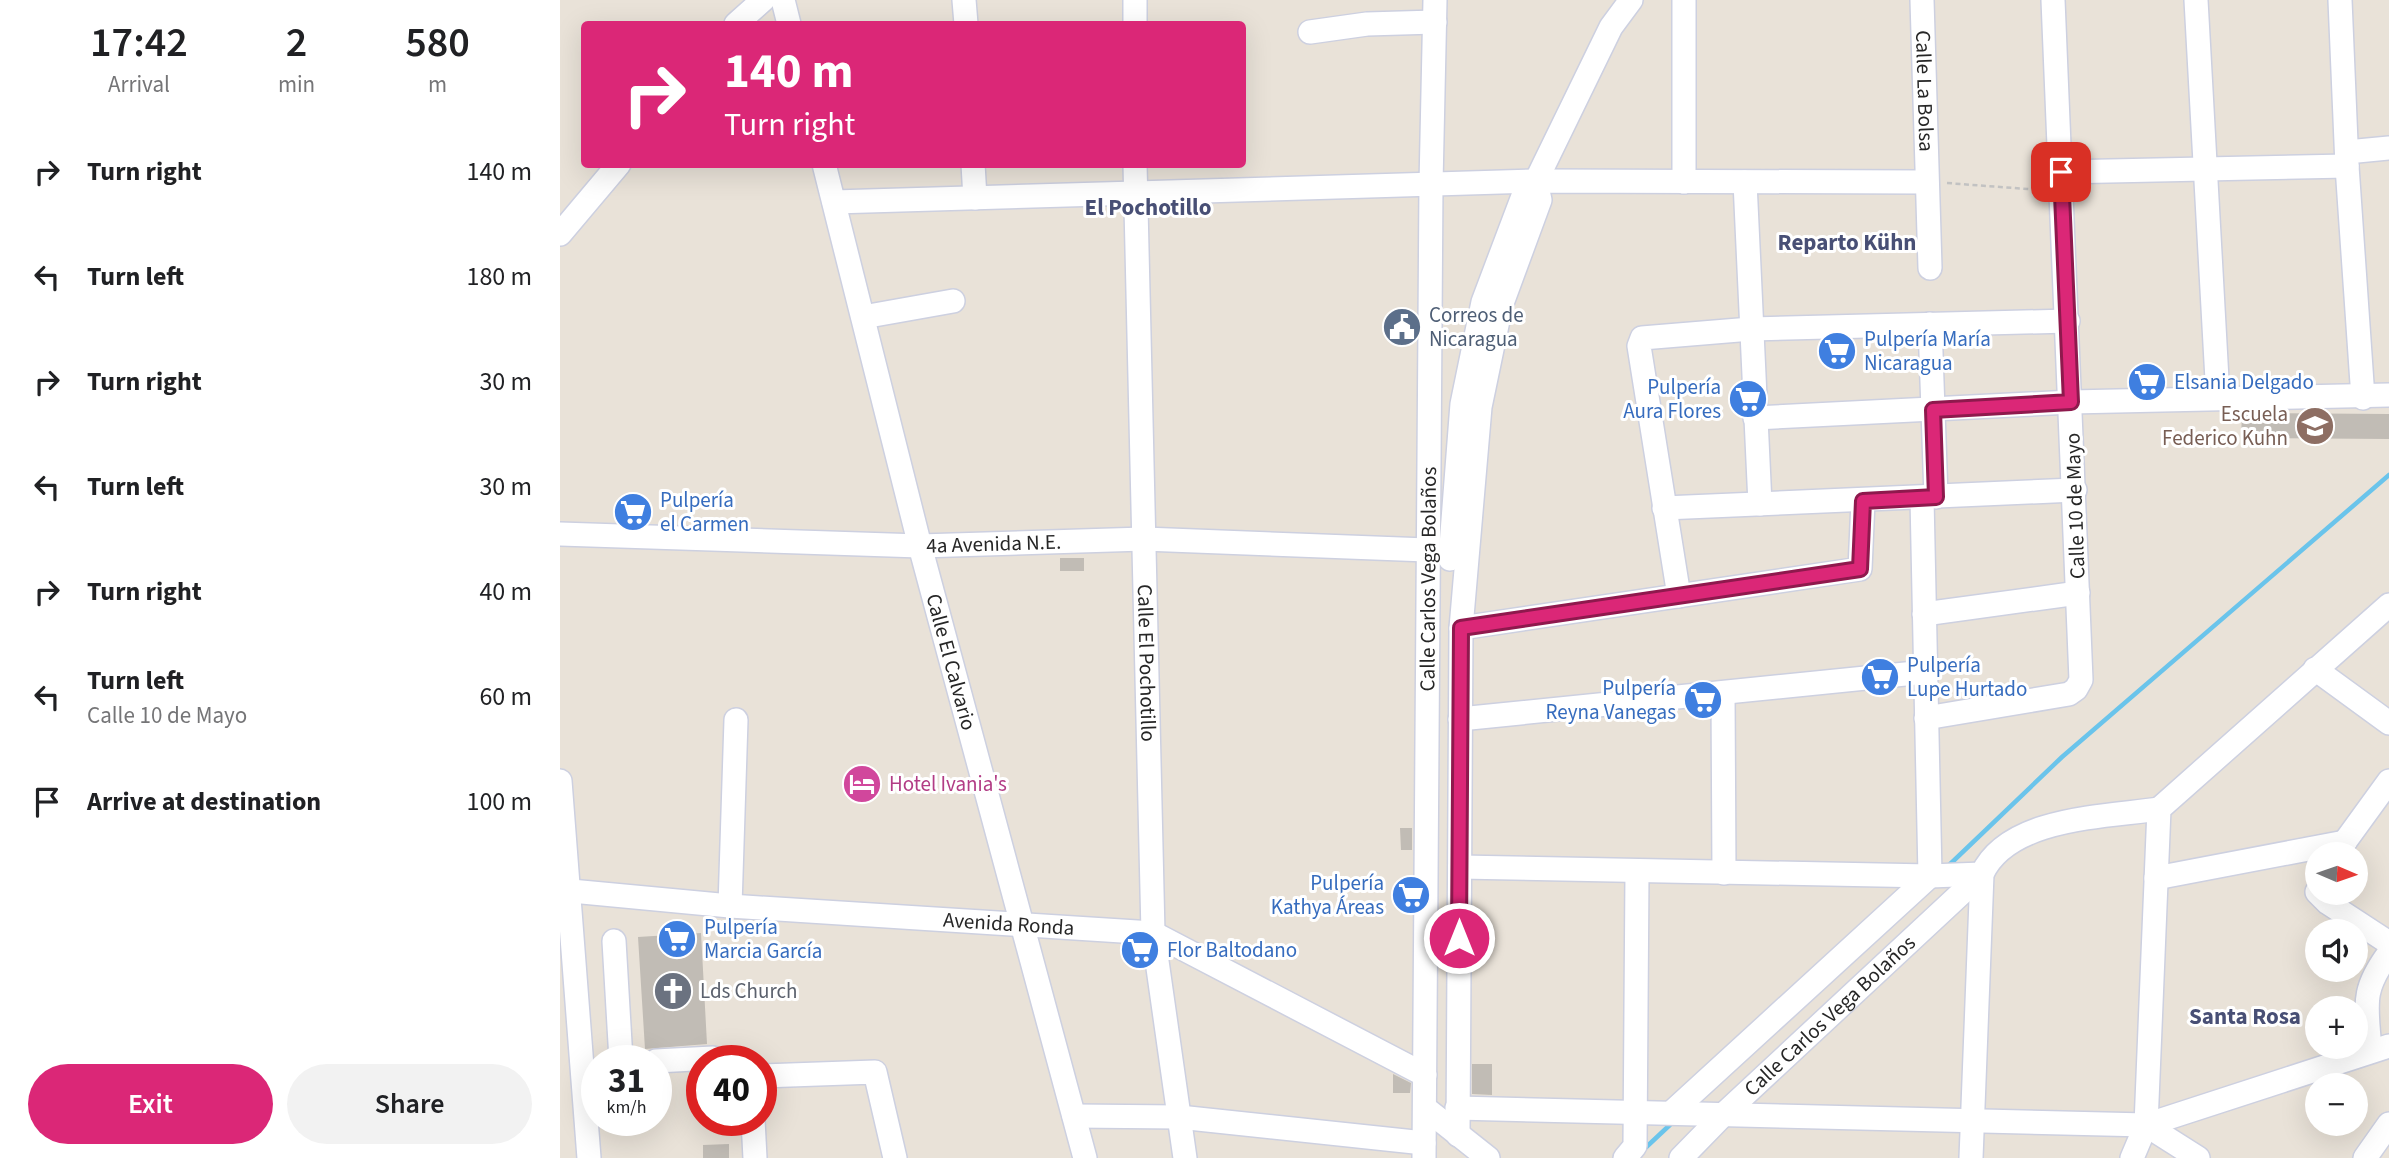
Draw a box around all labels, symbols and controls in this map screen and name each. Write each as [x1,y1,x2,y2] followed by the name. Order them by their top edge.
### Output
[90,13,188,73] text: 17:42
[286,13,307,73] text: 2
[405,13,470,73] text: 580
[1908,30,1942,152] street label: Calle La Bolsa
[724,37,853,107] text: 140 m
[609,49,700,140] icon: right
[108,68,170,101] text: Arrival
[278,68,315,101] text: min
[428,68,447,101] text: m
[724,102,855,148] text: Turn right
[2031,142,2091,202] pin
[28,153,66,191] icon: right
[87,153,202,190] text: Turn right
[466,153,532,190] text: 140 m
[2042,153,2080,191] icon: arrive
[1085,191,1211,224] district label: El Pochotillo
[1778,226,1916,259] district label: Reparto Kühn
[28,258,66,296] icon: left
[87,258,184,295] text: Turn left
[466,258,532,295] text: 180 m
[1429,300,1524,354] place label: Correos de Nicaragua
[1381,306,1423,348] public building icon: Correos de Nicaragua
[1864,324,1991,378] place label: Pulpería María Nicaragua
[1816,330,1858,372] supermarket icon: Pulpería María Nicaragua
[2126,361,2168,403] supermarket icon: Elsania Delgado
[28,363,66,401] icon: right
[87,363,202,400] text: Turn right
[479,363,532,400] text: 30 m
[2174,367,2314,397] place label: Elsania Delgado
[1623,372,1721,426] place label: Pulpería Aura Flores
[1727,378,1769,420] supermarket icon: Pulpería Aura Flores
[2162,399,2288,453] place label: Escuela Federico Kuhn
[2294,405,2336,447] school or university icon: Escuela Federico Kuhn
[2057,432,2093,580] street label: Calle 10 de Mayo
[1412,466,1444,691] street label: Calle Carlos Vega Bolaños
[28,468,66,506] icon: left
[87,468,184,505] text: Turn left
[479,468,532,505] text: 30 m
[660,485,749,539] place label: Pulpería el Carmen
[612,491,654,533] supermarket icon: Pulpería el Carmen
[926,527,1062,561] street label: 4a Avenida N.E.
[28,573,66,611] icon: right
[87,573,202,610] text: Turn right
[479,573,532,610] text: 40 m
[1130,584,1164,742] street label: Calle El Pochotillo
[919,590,984,734] street label: Calle El Calvario
[1907,650,2027,704] place label: Pulpería Lupe Hurtado
[1859,656,1901,698] supermarket icon: Pulpería Lupe Hurtado
[87,662,184,699] text: Turn left
[1545,673,1676,727] place label: Pulpería Reyna Vanegas
[28,678,66,716] icon: left
[479,678,532,715] text: 60 m
[1682,679,1724,721] supermarket icon: Pulpería Reyna Vanegas
[87,699,247,732] text: Calle 10 de Mayo
[841,763,883,805] hotel icon: Hotel Ivania's
[889,769,1007,799] place label: Hotel Ivania's
[28,783,66,821] icon: arrive
[87,783,321,820] text: Arrive at destination
[466,783,532,820] text: 100 m
[2305,842,2368,905] north arrow
[2305,842,2368,1136] map controls
[1271,868,1384,922] place label: Pulpería Kathya Áreas
[1390,874,1432,916] supermarket icon: Pulpería Kathya Áreas
[1422,901,1496,975] position arrow
[942,905,1075,943] street label: Avenida Ronda
[704,912,822,966] place label: Pulpería Marcia García
[656,918,698,960] supermarket icon: Pulpería Marcia García
[2305,919,2368,982] button: sound
[1737,928,1922,1103] street label: Calle Carlos Vega Bolaños
[1119,929,1161,971] supermarket icon: Flor Baltodano
[1167,935,1297,965] place label: Flor Baltodano
[652,970,694,1012] church icon: Lds Church
[700,976,798,1006] place label: Lds Church
[2305,996,2368,1059] button: +
[2189,1000,2301,1033] district label: Santa Rosa
[686,1045,777,1136] speed limit sign: 40
[608,1056,645,1106] text: 31
[28,1064,273,1144] button: Exit
[287,1064,532,1144] button: Share
[2305,1073,2368,1136] button: −
[607,1095,646,1120] text: km/h

